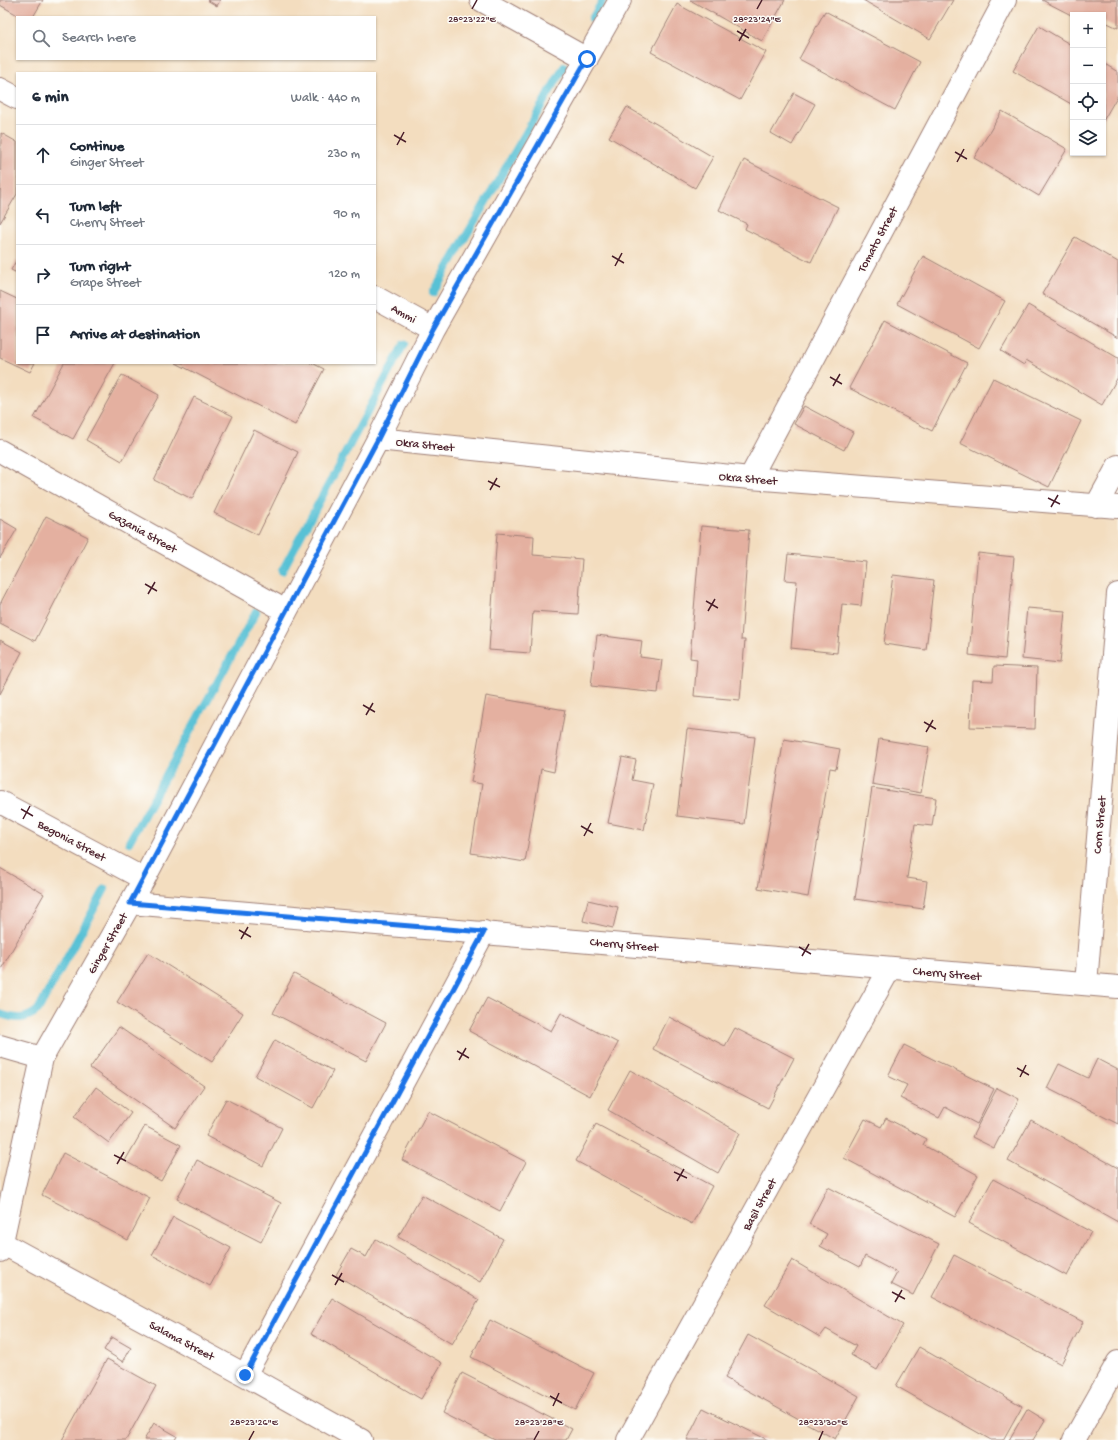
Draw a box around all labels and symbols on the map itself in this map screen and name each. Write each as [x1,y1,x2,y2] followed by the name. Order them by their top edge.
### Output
[448,14,497,26] text: 28°23'22"E
[733,14,782,26] text: 28°23'24"E
[578,50,596,68] route start
[855,204,902,276] street label: Tomato Street
[388,302,418,328] street label: Ammi
[395,436,456,456] street label: Okra Street
[718,470,779,490] street label: Okra Street
[105,508,180,558] street label: Gazania Street
[1092,795,1111,854] street label: Corn Street
[34,817,109,866] street label: Begonia Street
[86,910,132,977] street label: Ginger Street
[589,936,660,956] street label: Cherry Street
[912,965,983,985] street label: Cherry Street
[740,1176,781,1234] street label: Basil Street
[146,1319,217,1365] street label: Salama Street
[236,1366,254,1384] route end
[230,1417,279,1429] text: 28°23'26"E
[515,1417,564,1429] text: 28°23'28"E
[799,1417,848,1429] text: 28°23'30"E

